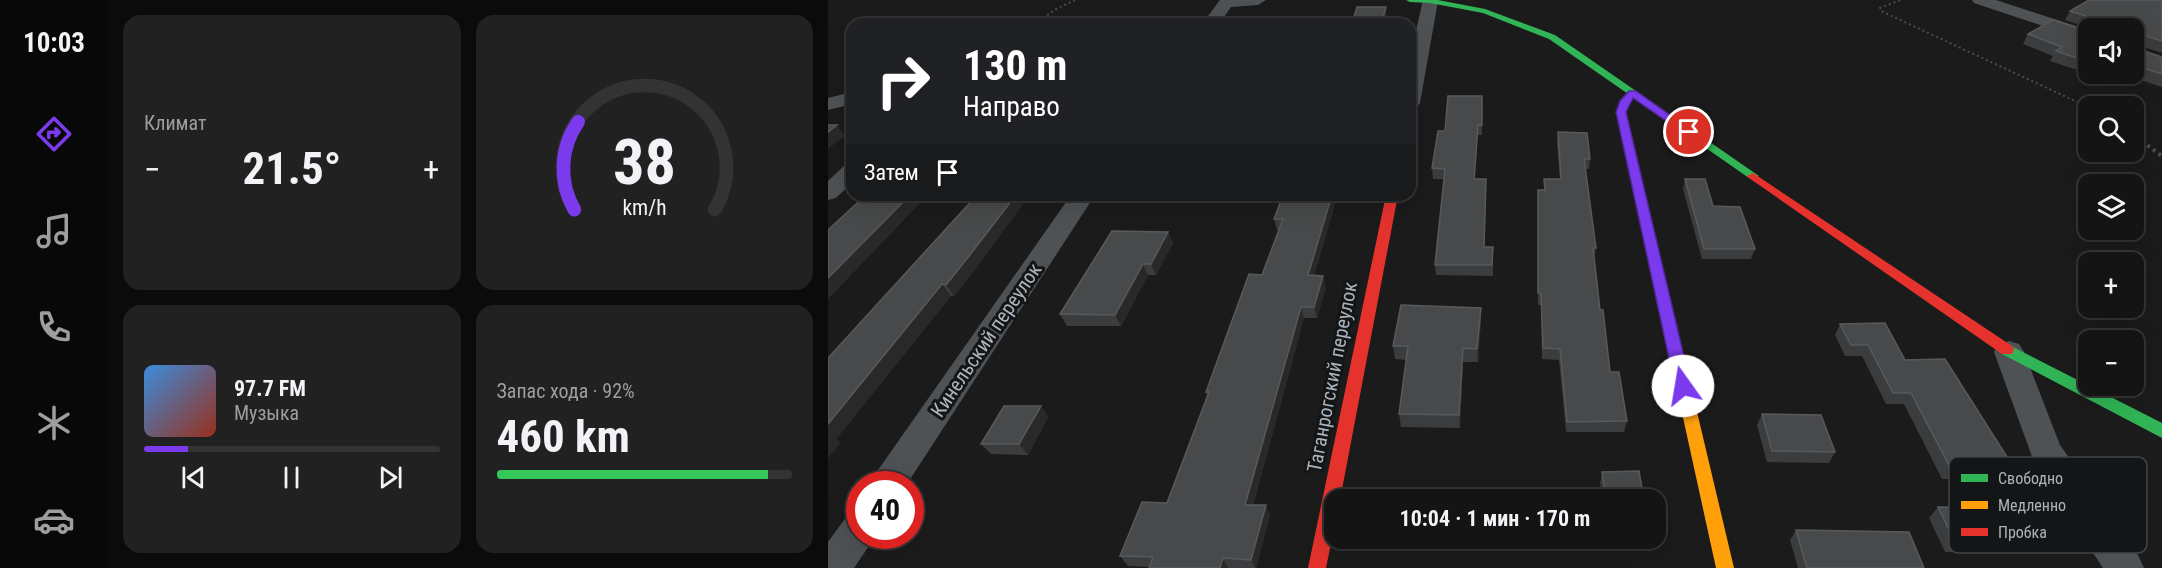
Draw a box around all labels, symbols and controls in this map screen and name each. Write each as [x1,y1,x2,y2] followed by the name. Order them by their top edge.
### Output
[2078,18,2144,396] map controls
[2078,18,2144,84] button: sound
[23,27,85,59] text: 10:03
[963,41,1068,90] text: 130 m
[864,42,942,120] icon: right
[963,91,1060,123] text: Направо
[2078,96,2144,162] button: search
[1663,106,1714,157] pin
[144,111,206,135] text: Климат
[33,113,75,155] icon: directions
[1672,115,1705,148] icon: arrive
[613,126,676,199] text: 38
[242,142,341,195] text: 21.5°
[144,150,161,189] text: −
[423,150,439,189] text: +
[931,156,964,189] icon: arrive
[864,160,919,185] text: Затем
[2078,174,2144,240] button: layers
[622,195,666,220] text: km/h
[33,210,75,252] icon: music
[2078,252,2144,318] button: +
[926,258,1047,422] street label: Кинельский переулок
[1302,279,1362,474] street label: Таганрогский переулок
[33,306,75,348] icon: phone
[2078,330,2144,396] button: −
[1651,354,1715,418] position arrow
[234,376,306,401] text: 97.7 FM
[497,379,635,403] text: Запас хода · 92%
[234,401,299,425] text: Музыка
[33,402,75,444] icon: climate
[497,410,630,463] text: 460 km
[1949,457,2147,553] legend
[177,461,210,494] icon: previous
[275,461,308,494] icon: pause
[374,461,407,494] icon: next
[1998,469,2063,488] text: Свободно
[846,471,924,549] speed limit sign: 40
[1998,496,2066,515] text: Медленно
[33,499,75,541] icon: car
[1400,506,1590,531] text: 10:04 · 1 мин · 170 m
[1998,523,2047,542] text: Пробка

